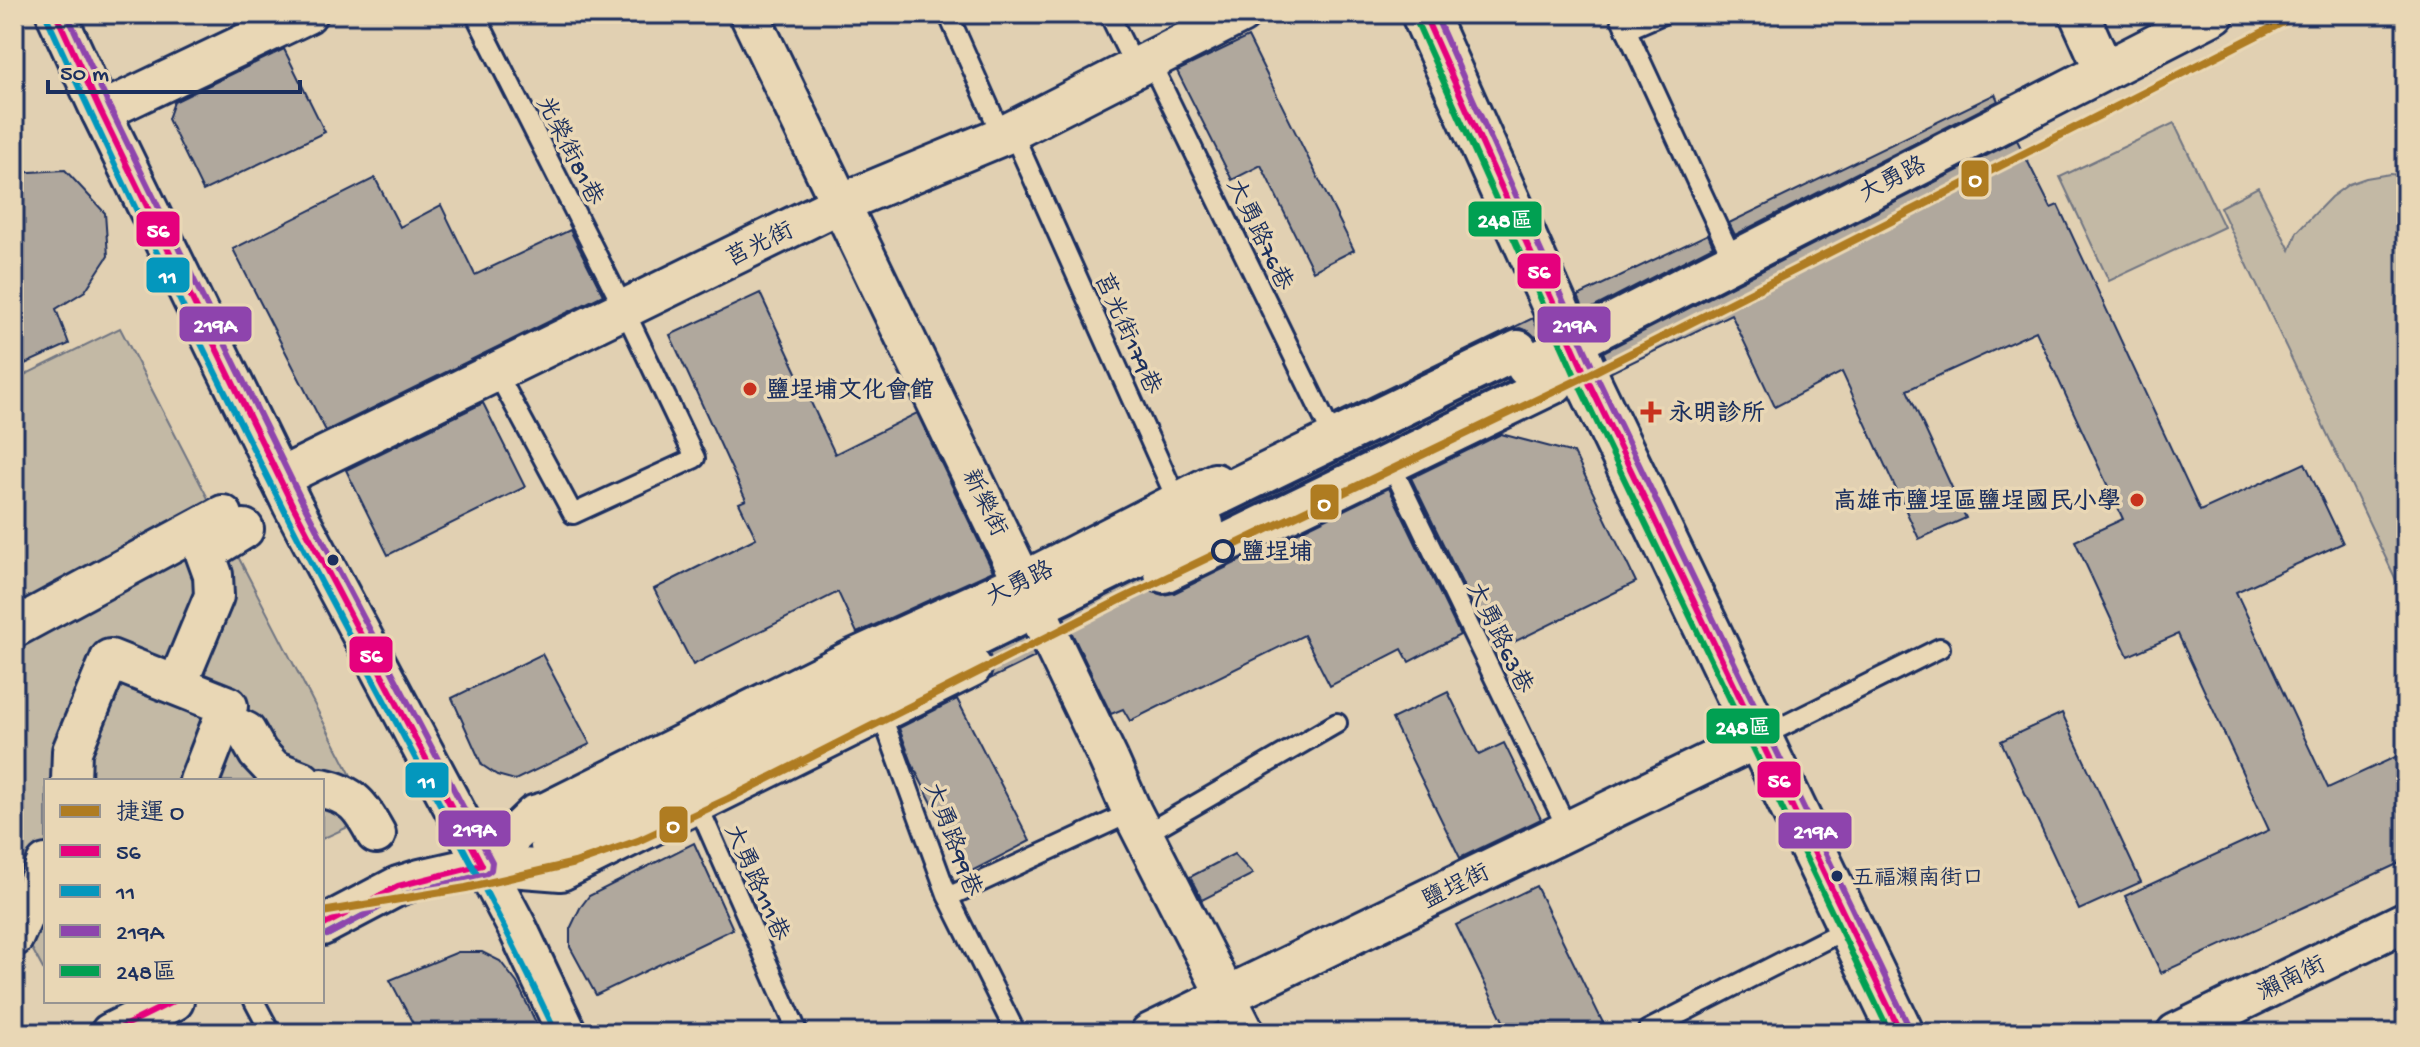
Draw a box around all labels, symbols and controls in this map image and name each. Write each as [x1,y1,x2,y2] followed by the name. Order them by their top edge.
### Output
[48,44,300,94] scale bar
[60,61,109,90] text: 50 m
[528,92,609,211] street label: 光榮街81巷
[1854,150,1932,210] street label: 大勇路
[1960,159,1990,198] line badge: O
[1968,169,1982,195] text: O
[1218,174,1299,296] street label: 大勇路76巷
[1467,200,1543,238] line badge: 248區
[135,210,181,248] line badge: 56
[1477,210,1533,236] text: 248區
[721,216,799,275] street label: 莒光街
[147,220,170,246] text: 56
[1516,252,1562,290] line badge: 56
[145,256,191,294] line badge: 11
[1528,261,1551,287] text: 56
[158,266,177,292] text: 11
[1086,269,1166,400] street label: 莒光街179巷
[178,305,253,343] line badge: 219A
[1536,305,1612,344] line badge: 219A
[193,315,239,341] text: 219A
[1552,315,1598,341] text: 219A
[766,376,934,407] place label: 鹽埕埔文化會館
[741,380,759,398] marker: 鹽埕埔文化會館
[1669,400,1765,430] place label: 永明診所
[1640,401,1662,423] marker: 永明診所
[954,464,1013,542] street label: 新樂街
[1309,483,1340,521] line badge: O
[1833,488,2121,518] place label: 高雄市鹽埕區鹽埕國民小學
[2128,491,2146,509] marker: 高雄市鹽埕區鹽埕國民小學
[1317,493,1331,519] text: O
[1241,539,1313,569] place label: 鹽埕埔
[1212,540,1234,562] marker: 鹽埕埔
[325,552,341,568] unlabelled marker
[981,555,1059,614] street label: 大勇路
[1458,577,1539,699] street label: 大勇路63巷
[348,635,394,674] line badge: 56
[360,645,383,671] text: 56
[1705,707,1781,745] line badge: 248區
[1715,717,1771,743] text: 248區
[1756,760,1802,799] line badge: 56
[404,761,450,799] line badge: 11
[1768,770,1791,796] text: 56
[417,771,436,797] text: 11
[916,778,988,901] street label: 大勇路99巷
[44,779,324,1003] legend
[116,799,184,829] text: 捷運 O
[658,805,689,844] line badge: O
[437,809,512,848] line badge: 219A
[1777,811,1853,850] line badge: 219A
[666,815,680,841] text: O
[452,819,498,845] text: 219A
[716,820,795,946] street label: 大勇路111巷
[1793,821,1839,847] text: 219A
[116,840,142,869] text: 56
[1417,858,1495,917] street label: 鹽埕街
[1852,865,1984,893] place label: 五福瀨南街口
[1829,868,1845,884] marker: 五福瀨南街口
[115,880,135,909] text: 11
[116,920,165,949] text: 219A
[2253,950,2331,1009] street label: 瀨南街
[116,960,176,989] text: 248區

